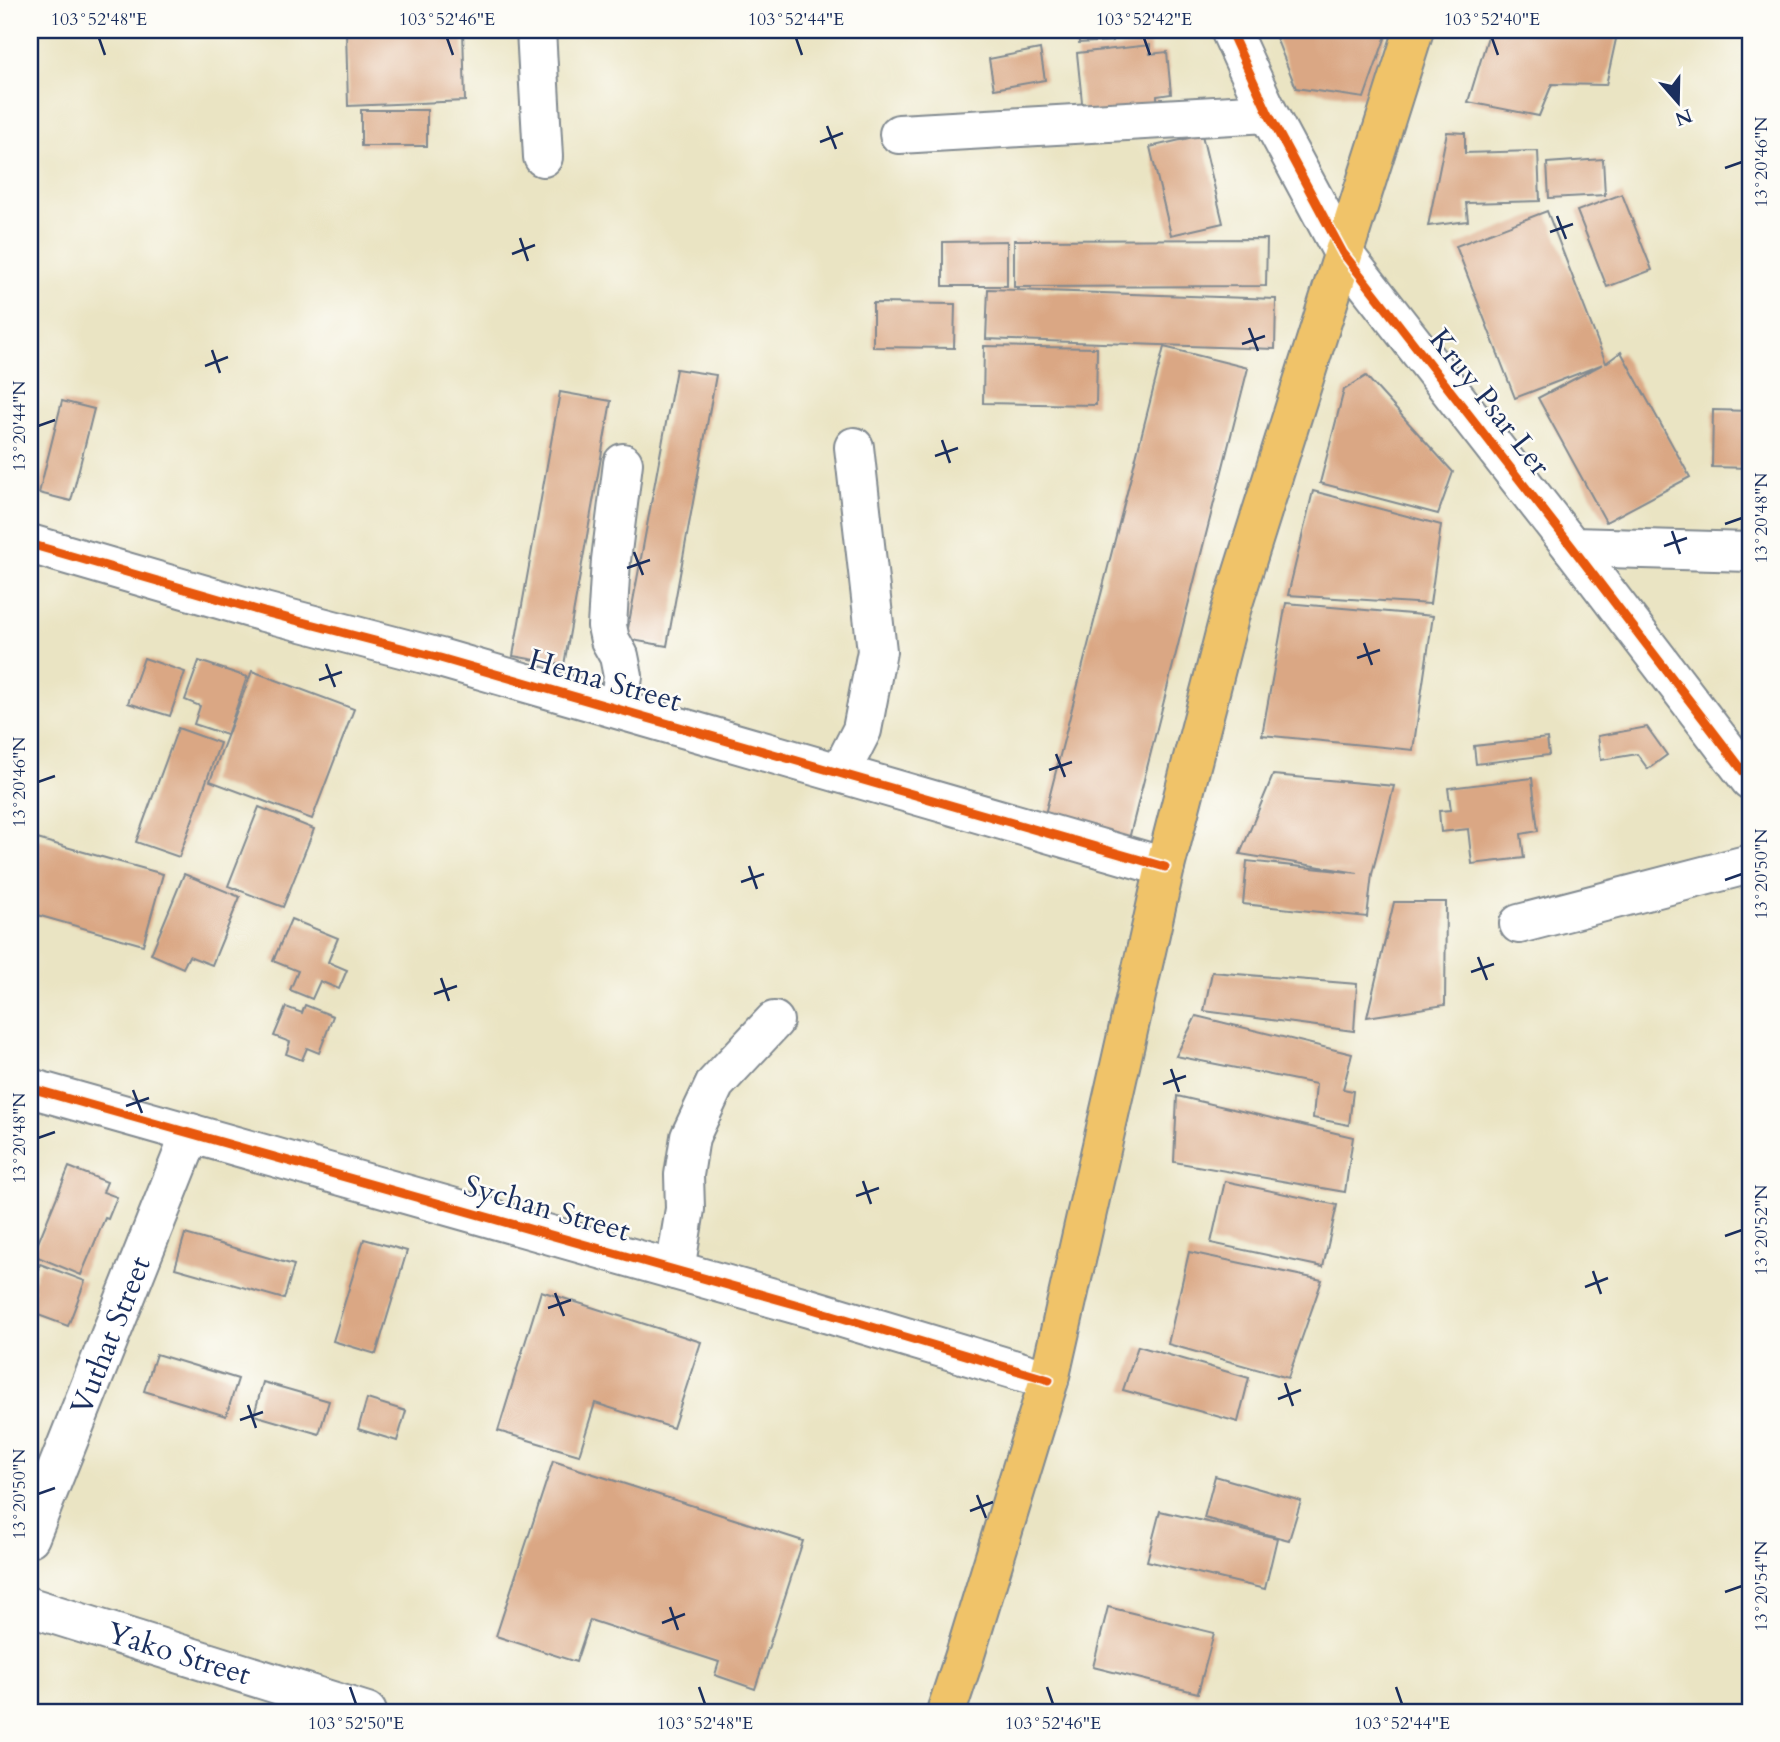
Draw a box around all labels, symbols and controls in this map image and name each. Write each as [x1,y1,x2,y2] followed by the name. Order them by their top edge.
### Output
[51,7,147,32] text: 103°52'48"E
[399,7,495,32] text: 103°52'46"E
[748,7,844,32] text: 103°52'44"E
[1096,7,1192,32] text: 103°52'42"E
[1444,7,1540,32] text: 103°52'40"E
[1644,66,1714,136] north arrow
[1671,102,1696,132] text: N
[1749,116,1774,208] text: 13°20'46"N
[1419,320,1560,484] street label: Kruy Psar Ler
[7,380,32,472] text: 13°20'44"N
[1749,472,1774,564] text: 13°20'48"N
[524,639,687,722] street label: Hema Street
[7,736,32,828] text: 13°20'46"N
[1749,828,1774,920] text: 13°20'50"N
[7,1092,32,1184] text: 13°20'48"N
[459,1165,635,1252] street label: Sychan Street
[1749,1184,1774,1276] text: 13°20'52"N
[61,1250,161,1421] street label: Vuthat Street
[7,1448,32,1540] text: 13°20'50"N
[1749,1540,1774,1632] text: 13°20'54"N
[102,1612,256,1696] street label: Yako Street
[308,1711,404,1736] text: 103°52'50"E
[657,1711,753,1736] text: 103°52'48"E
[1005,1711,1101,1736] text: 103°52'46"E
[1354,1711,1450,1736] text: 103°52'44"E

